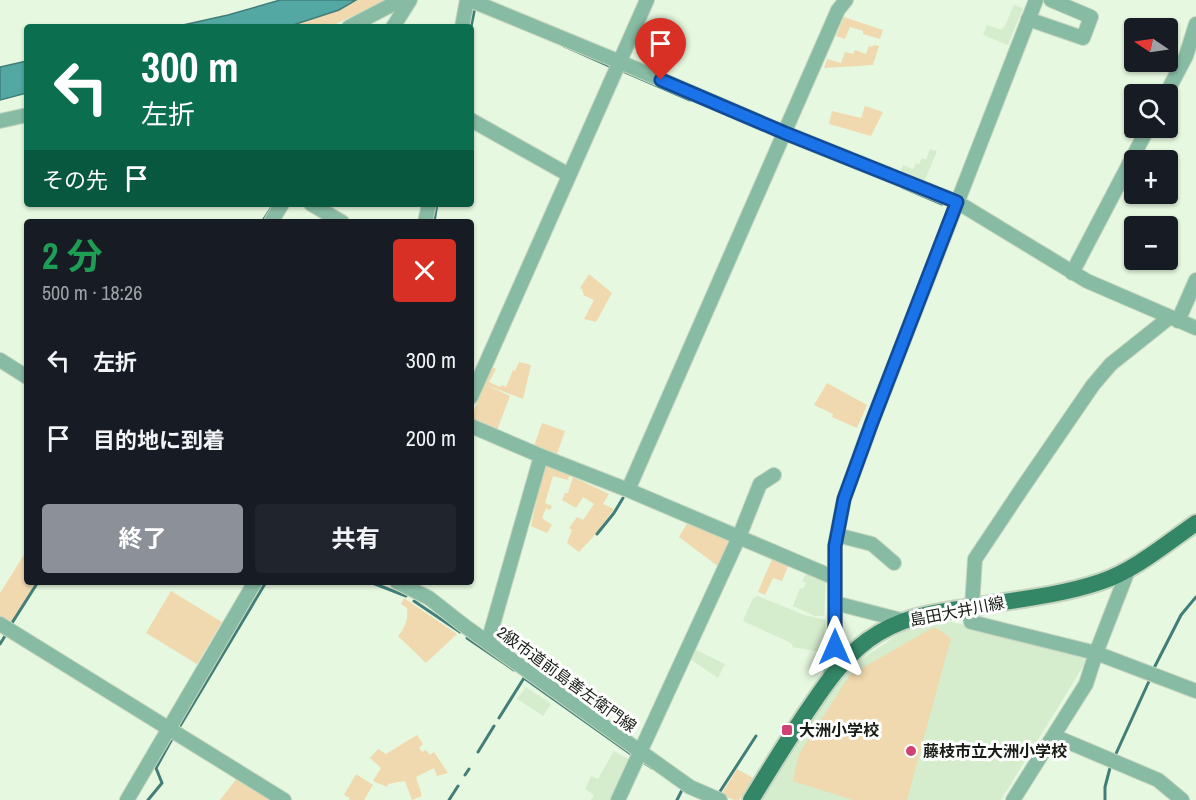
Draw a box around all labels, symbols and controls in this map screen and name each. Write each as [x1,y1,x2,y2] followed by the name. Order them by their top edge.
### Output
[635,18,686,80] pin
[1124,18,1178,72] north arrow
[1124,18,1178,270] map controls
[644,27,677,60] icon: arrive
[141,39,239,95] text: 300 m
[42,48,120,126] icon: left
[1124,84,1178,138] button: search
[141,96,195,132] text: 左折
[1124,150,1178,204] button: +
[120,162,153,195] icon: arrive
[42,165,108,195] text: その先
[1124,216,1178,270] button: −
[42,232,103,280] text: 2 分
[393,239,456,302] button: close
[42,279,142,306] text: 500 m · 18:26
[42,344,75,377] icon: left
[406,345,456,375] text: 300 m
[93,347,137,377] text: 左折
[42,422,75,455] icon: arrive
[406,423,456,453] text: 200 m
[93,425,225,455] text: 目的地に到着
[42,504,243,573] button: 終了
[255,504,456,573] button: 共有
[908,591,1006,631] street label: 島田大井川線
[803,615,867,679] position arrow
[493,621,641,737] street label: 2級市道前島善左衛門線
[799,719,879,741] place label: 大洲小学校
[780,723,794,737] marker: 大洲小学校
[923,740,1067,762] place label: 藤枝市立大洲小学校
[904,744,918,758] marker: 藤枝市立大洲小学校

